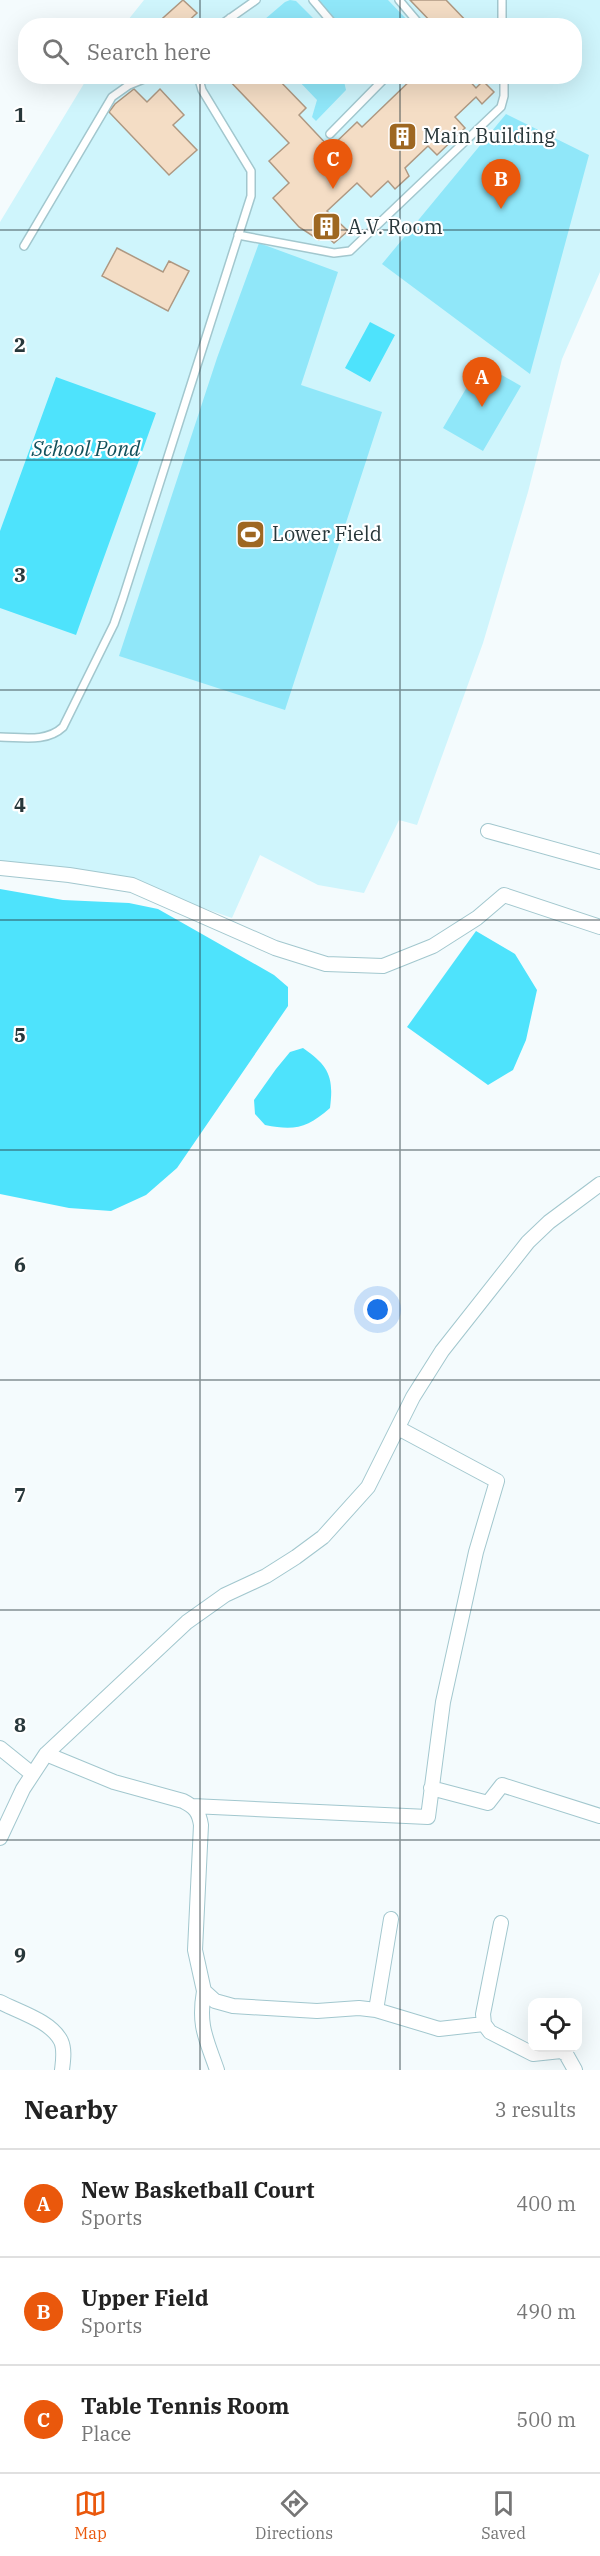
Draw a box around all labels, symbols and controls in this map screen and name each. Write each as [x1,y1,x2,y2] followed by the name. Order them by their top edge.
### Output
[18,18,582,84] search box
[39,35,72,68] icon: search
[87,37,211,66] text: Search here
[14,101,26,128] text: 1
[386,120,418,152] building icon: Main Building
[423,122,555,149] place label: Main Building
[314,140,352,189] pin: C
[482,160,520,209] pin: B
[311,211,343,243] building icon: A.V. Room
[348,213,443,240] place label: A.V. Room
[14,331,26,358] text: 2
[462,358,502,407] pin: A
[30,434,141,462] water label: School Pond
[235,518,267,550] sports icon: Lower Field
[272,520,382,547] place label: Lower Field
[14,561,26,588] text: 3
[14,791,26,818] text: 4
[14,1021,26,1048] text: 5
[14,1251,26,1278] text: 6
[363,1295,392,1324] your location
[14,1481,26,1508] text: 7
[14,1711,26,1738] text: 8
[14,1941,26,1968] text: 9
[528,1998,582,2052] map controls
[528,1998,582,2052] button: locate
[24,2092,118,2126] text: Nearby
[495,2096,576,2123] text: 3 results
[81,2175,314,2204] text: New Basketball Court
[37,2190,50,2217] text: A
[516,2190,576,2217] text: 400 m
[81,2204,142,2231] text: Sports
[81,2283,209,2312] text: Upper Field
[36,2298,51,2325] text: B
[516,2298,576,2325] text: 490 m
[81,2312,142,2339] text: Sports
[81,2391,289,2420] text: Table Tennis Room
[37,2406,50,2433] text: C
[516,2406,576,2433] text: 500 m
[81,2420,131,2447] text: Place
[74,2487,107,2543] tab: Map
[255,2487,333,2543] tab: Directions
[481,2487,526,2543] tab: Saved

